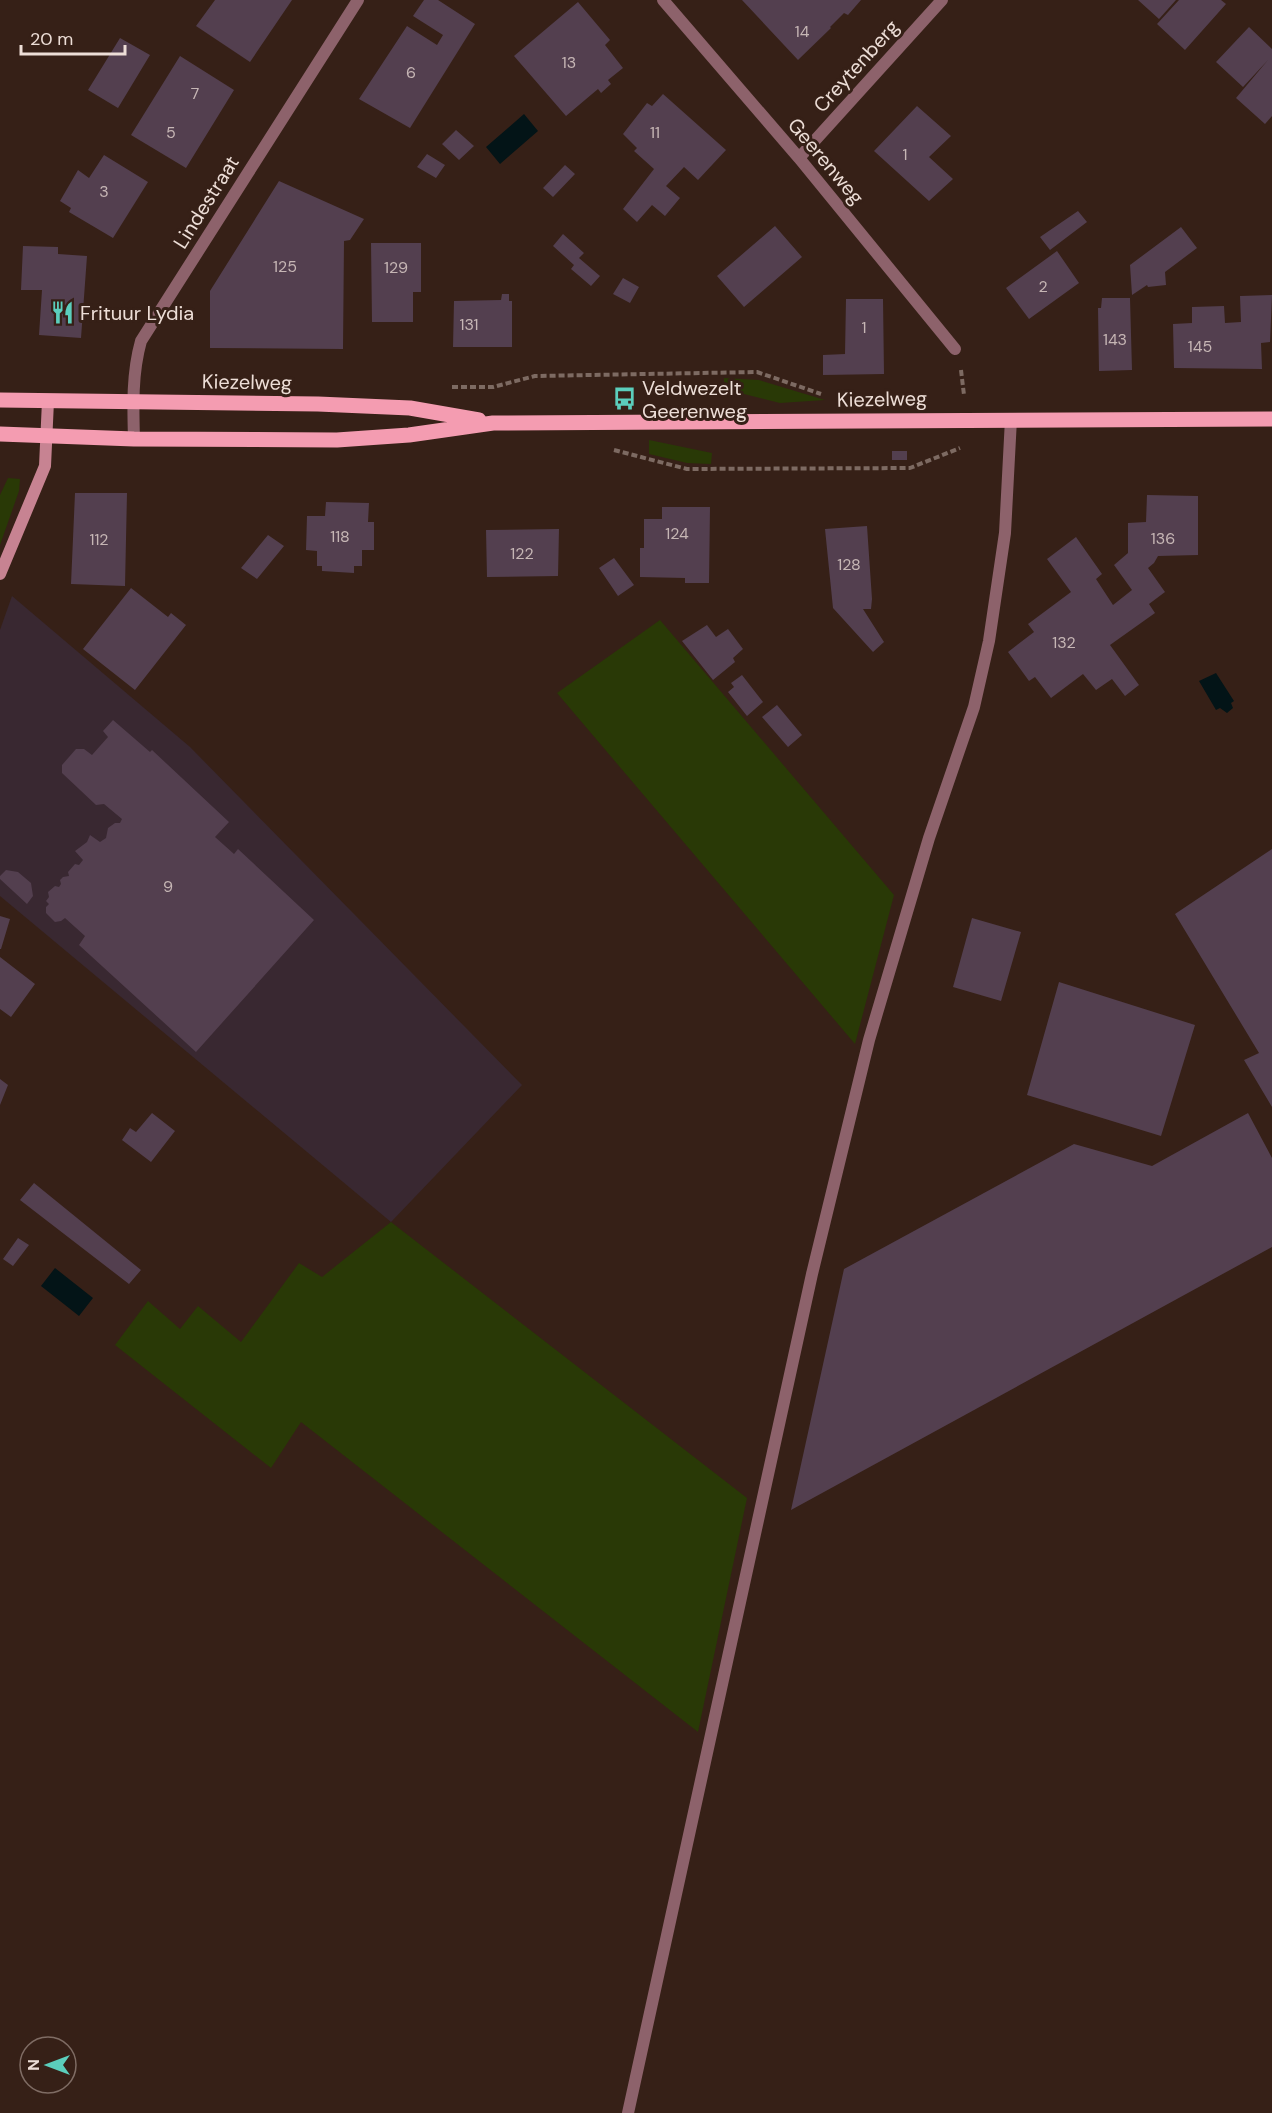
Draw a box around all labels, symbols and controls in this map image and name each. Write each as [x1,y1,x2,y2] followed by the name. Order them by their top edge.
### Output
[808,14,904,118] street label: Creytenberg
[21,18,124,56] scale bar
[795,21,810,42] house number: 14
[30,27,73,51] text: 20 m
[562,52,576,73] house number: 13
[406,62,416,83] house number: 6
[191,83,199,104] house number: 7
[782,112,870,210] street label: Geerenweg
[166,122,176,143] house number: 5
[650,122,660,143] house number: 11
[903,144,908,165] house number: 1
[167,151,245,253] street label: Lindestraat
[99,181,109,202] house number: 3
[273,256,297,277] house number: 125
[384,257,408,278] house number: 129
[1038,276,1048,297] house number: 2
[49,300,75,326] restaurant icon: Frituur Lydia
[80,300,194,326] place label: Frituur Lydia
[459,314,479,335] house number: 131
[862,317,867,338] house number: 1
[1103,329,1127,350] house number: 143
[1188,336,1212,357] house number: 145
[202,368,292,396] street label: Kiezelweg
[642,375,747,424] place label: Veldwezelt Geerenweg
[837,385,927,413] street label: Kiezelweg
[611,386,637,412] bus stop icon: Veldwezelt Geerenweg
[665,523,689,544] house number: 124
[330,526,350,547] house number: 118
[1151,528,1175,549] house number: 136
[89,529,109,550] house number: 112
[510,543,534,564] house number: 122
[837,554,861,575] house number: 128
[1052,632,1076,653] house number: 132
[163,876,173,897] house number: 9
[18,2035,78,2095] north arrow
[23,2059,44,2071] text: N

